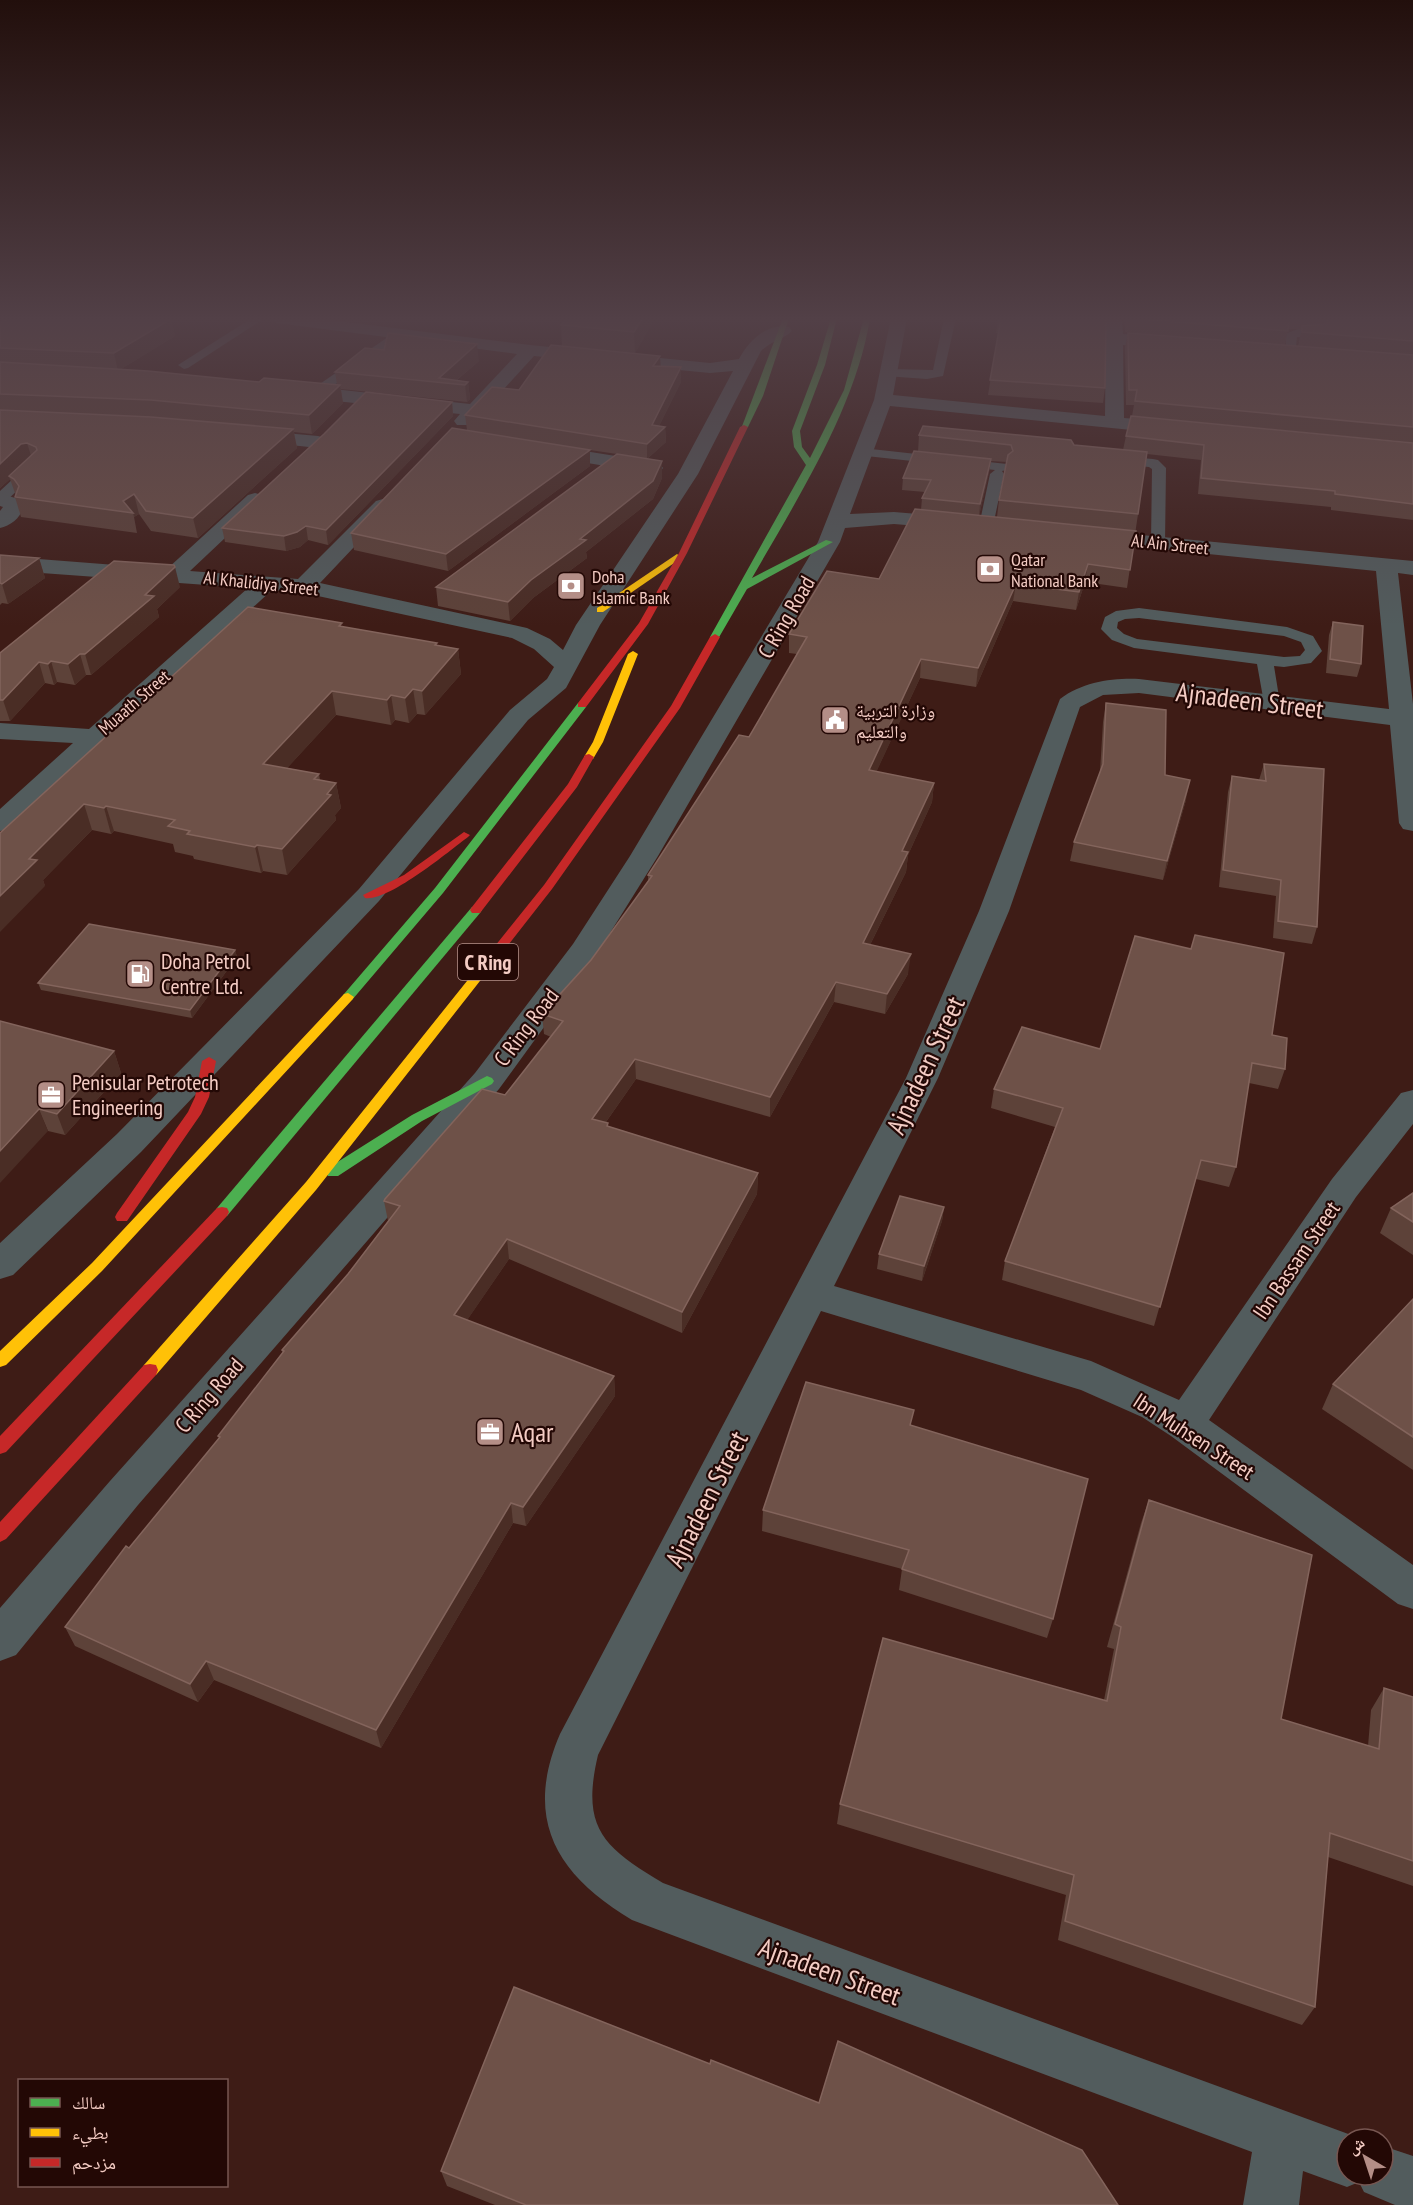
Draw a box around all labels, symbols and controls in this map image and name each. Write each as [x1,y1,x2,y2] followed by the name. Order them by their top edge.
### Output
[1130,529,1210,559] street label: Al Ain Street
[1011,548,1098,592] place label: Qatar National Bank
[974,553,1006,585] bank icon: Qatar National Bank
[592,565,670,609] place label: Doha Islamic Bank
[202,566,320,600] street label: Al Khalidiya Street
[555,570,587,602] bank icon: Doha Islamic Bank
[751,571,821,663] street label: C Ring Road
[93,665,175,739] street label: Muaath Street
[1174,674,1326,726] street label: Ajnadeen Street
[856,699,935,744] place label: وزارة التربية والتعليم
[819,704,851,736] public building icon: وزارة التربية والتعليم
[458,944,518,980] road number: C Ring
[161,947,251,1000] place label: Doha Petrol Centre Ltd.
[124,958,156,990] fuel station icon: Doha Petrol Centre Ltd.
[488,982,564,1072] street label: C Ring Road
[878,990,972,1139] street label: Ajnadeen Street
[72,1068,219,1121] place label: Penisular Petrotech Engineering
[35,1079,67,1111] office icon: Penisular Petrotech Engineering
[1246,1196,1346,1324] street label: Ibn Bassam Street
[169,1352,249,1438] street label: C Ring Road
[1128,1387,1260,1485] street label: Ibn Muhsen Street
[511,1415,554,1449] place label: Aqar
[474,1416,506,1448] office icon: Aqar
[657,1425,755,1573] street label: Ajnadeen Street
[754,1930,906,2013] street label: Ajnadeen Street
[18,2079,228,2187] legend
[72,2091,105,2114] text: سالك
[72,2121,109,2148] text: بطيء
[1335,2127,1395,2187] north arrow
[1343,2132,1368,2158] text: ش
[72,2151,116,2175] text: مزدحم

